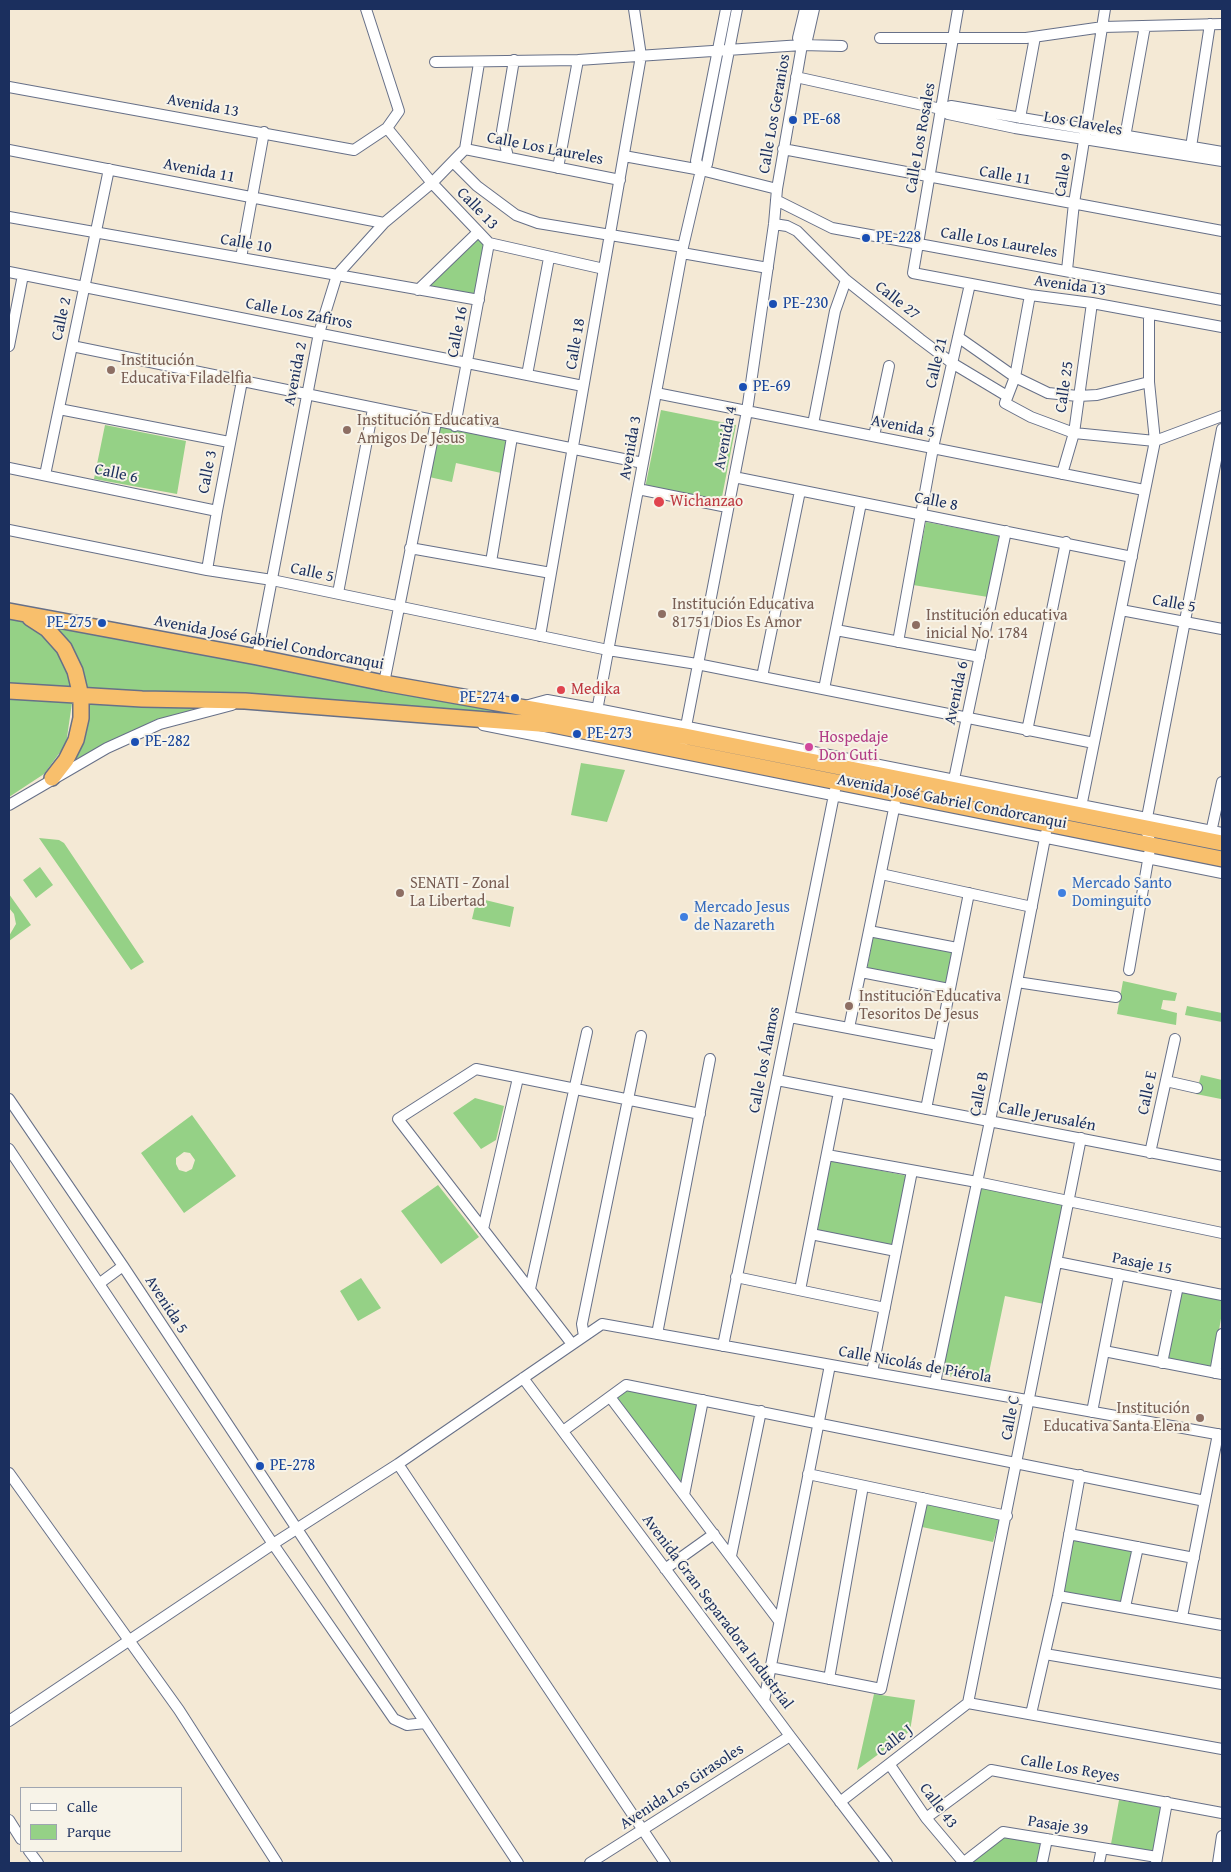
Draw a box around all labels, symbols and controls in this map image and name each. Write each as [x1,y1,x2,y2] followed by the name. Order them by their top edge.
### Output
[755,53,795,175] street label: Calle Los Geranios
[902,81,940,195] street label: Calle Los Rosales
[166,90,240,122] street label: Avenida 13
[1042,108,1124,140] street label: Los Claveles
[803,110,841,130] place label: PE-68
[787,114,799,126] marker: PE-68
[485,128,605,170] street label: Calle Los Laureles
[1051,152,1077,198] street label: Calle 9
[162,155,236,187] street label: Avenida 11
[978,162,1032,190] street label: Calle 11
[452,184,502,234] street label: Calle 13
[939,223,1059,263] street label: Calle Los Laureles
[876,228,921,248] place label: PE-228
[219,230,273,258] street label: Calle 10
[860,232,872,244] marker: PE-228
[1033,271,1107,301] street label: Avenida 13
[871,278,923,324] street label: Calle 27
[244,294,354,334] street label: Calle Los Zafiros
[783,294,828,314] place label: PE-230
[48,295,76,343] street label: Calle 2
[767,298,779,310] marker: PE-230
[444,305,472,359] street label: Calle 16
[562,317,590,371] street label: Calle 18
[922,336,952,390] street label: Calle 21
[280,340,312,408] street label: Avenida 2
[121,351,252,389] place label: Institución Educativa Filadelfia
[1052,360,1078,414] street label: Calle 25
[105,364,117,376] marker: Institución Educativa Filadelfia
[753,377,791,397] place label: PE-69
[737,381,749,393] marker: PE-69
[710,404,742,472] street label: Avenida 4
[357,411,499,449] place label: Institución Educativa Amigos De Jesus
[869,411,937,443] street label: Avenida 5
[616,414,646,482] street label: Avenida 3
[341,424,353,436] marker: Institución Educativa Amigos De Jesus
[194,449,222,495] street label: Calle 3
[92,460,140,488] street label: Calle 6
[913,488,959,516] street label: Calle 8
[670,492,743,512] place label: Wichanzao
[652,495,666,509] marker: Wichanzao
[288,559,336,587] street label: Calle 5
[1151,591,1197,617] street label: Calle 5
[672,595,814,633] place label: Institución Educativa 81751 Dios Es Amor
[926,606,1068,644] place label: Institución educativa inicial No. 1784
[656,608,668,620] marker: Institución Educativa 81751 Dios Es Amor
[152,611,386,675] street label: Avenida José Gabriel Condorcanqui
[47,613,92,633] place label: PE-275
[96,617,108,629] marker: PE-275
[910,619,922,631] marker: Institución educativa inicial No. 1784
[941,659,973,727] street label: Avenida 6
[571,680,620,700] place label: Medika
[555,684,567,696] marker: Medika
[460,688,505,708] place label: PE-274
[509,692,521,704] marker: PE-274
[587,724,632,744] place label: PE-273
[571,728,583,740] marker: PE-273
[819,728,888,766] place label: Hospedaje Don Guti
[145,732,190,752] place label: PE-282
[129,736,141,748] marker: PE-282
[803,741,815,753] marker: Hospedaje Don Guti
[835,770,1069,834] street label: Avenida José Gabriel Condorcanqui
[410,874,509,912] place label: SENATI - Zonal La Libertad
[1072,874,1172,912] place label: Mercado Santo Dominguito
[394,887,406,899] marker: SENATI - Zonal La Libertad
[1056,887,1068,899] marker: Mercado Santo Dominguito
[694,898,790,936] place label: Mercado Jesus de Nazareth
[678,911,690,923] marker: Mercado Jesus de Nazareth
[859,987,1001,1025] place label: Institución Educativa Tesoritos De Jesus
[843,1000,855,1012] marker: Institución Educativa Tesoritos De Jesus
[745,1005,785,1115] street label: Calle los Álamos
[1134,1069,1162,1117] street label: Calle E
[966,1070,994,1118] street label: Calle B
[997,1098,1097,1136] street label: Calle Jerusalén
[1110,1249,1174,1279] street label: Pasaje 15
[140,1273,192,1337] street label: Avenida 5
[837,1342,993,1388] street label: Calle Nicolás de Piérola
[997,1394,1025,1442] street label: Calle C
[1043,1399,1190,1437] place label: Institución Educativa Santa Elena
[1194,1412,1206,1424] marker: Institución Educativa Santa Elena
[270,1456,315,1476] place label: PE-278
[254,1460,266,1472] marker: PE-278
[637,1511,797,1713] street label: Avenida Gran Separadora Industrial
[873,1721,917,1761] street label: Calle J
[616,1740,748,1834] street label: Avenida Los Girasoles
[1019,1751,1121,1787] street label: Calle Los Reyes
[915,1780,961,1832] street label: Calle 43
[20,1787,182,1852] legend
[67,1796,98,1817] text: Calle
[1026,1812,1090,1840] street label: Pasaje 39
[67,1821,111,1842] text: Parque

